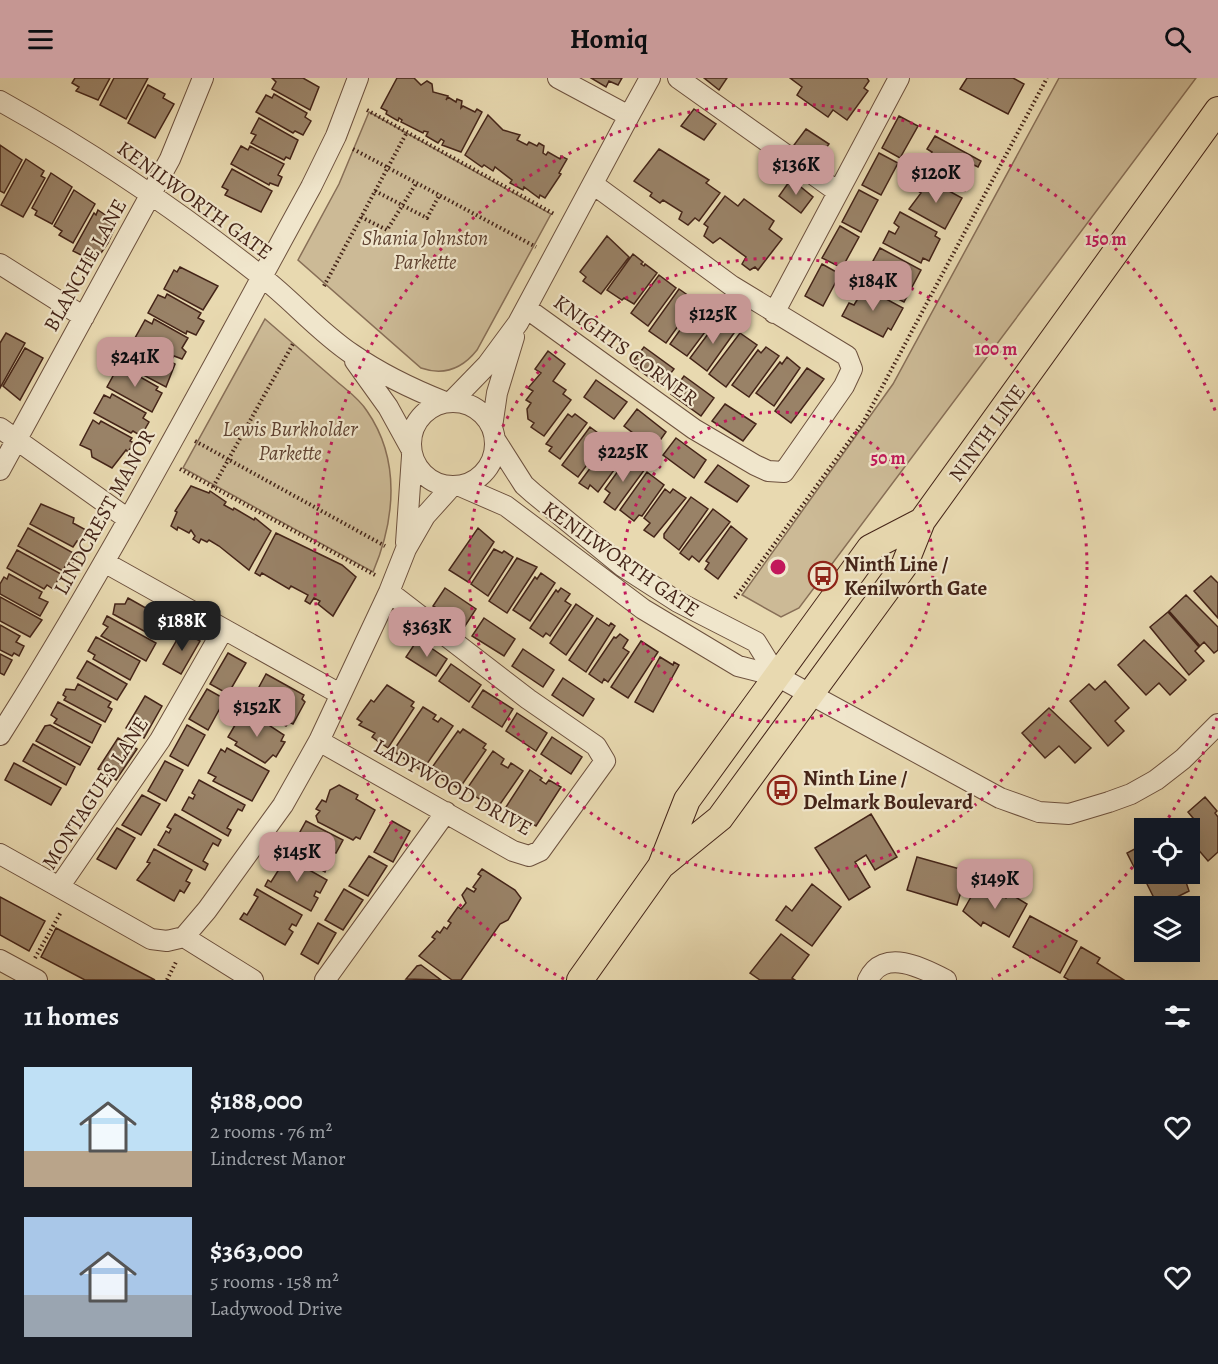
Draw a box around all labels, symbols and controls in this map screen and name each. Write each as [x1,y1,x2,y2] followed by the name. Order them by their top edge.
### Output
[570,21,648,57] text: Homiq
[24,23,57,56] icon: menu
[1161,23,1194,56] icon: search
[112,134,278,266] street label: KENILWORTH GATE
[754,145,838,196] pin: $136K
[772,151,820,178] text: $136K
[894,153,978,204] pin: $120K
[911,159,961,186] text: $120K
[37,194,133,336] street label: BLANCHE LANE
[362,224,488,276] park label: Shania Johnston Parkette
[1085,227,1127,251] text: 150 m
[831,261,915,312] pin: $184K
[849,267,897,294] text: $184K
[548,288,704,412] street label: KNIGHTS CORNER
[671,294,755,345] pin: $125K
[689,300,737,327] text: $125K
[93,337,177,388] pin: $241K
[975,337,1017,361] text: 100 m
[111,343,159,370] text: $241K
[942,379,1032,487] street label: NINTH LINE
[223,415,358,467] park label: Lewis Burkholder Parkette
[47,424,161,600] street label: LINDCREST MANOR
[581,432,665,483] pin: $225K
[598,438,648,465] text: $225K
[871,446,905,470] text: 50 m
[537,494,705,624] street label: KENILWORTH GATE
[844,550,988,602] place label: Ninth Line / Kenilworth Gate
[768,557,788,577] centre of rings
[807,560,839,592] bus stop icon: Ninth Line / Kenilworth Gate
[140,601,224,652] pin: $188K
[158,607,206,634] text: $188K
[385,607,469,658] pin: $363K
[403,613,452,640] text: $363K
[215,687,299,738] pin: $152K
[233,693,281,720] text: $152K
[35,711,155,875] street label: MONTAGUES LANE
[369,732,537,842] street label: LADYWOOD DRIVE
[803,764,974,816] place label: Ninth Line / Delmark Boulevard
[766,774,798,806] bus stop icon: Ninth Line / Delmark Boulevard
[1134,818,1200,962] map controls
[1134,818,1200,884] button: locate
[255,832,339,883] pin: $145K
[273,838,321,865] text: $145K
[953,859,1037,910] pin: $149K
[971,865,1019,892] text: $149K
[1134,896,1200,962] button: layers
[24,999,119,1034] text: 11 homes
[1161,1000,1194,1033] icon: filters
[210,1083,303,1118] text: $188,000
[72,1091,144,1163] icon: home
[1161,1111,1194,1144] icon: heart
[210,1118,332,1145] text: 2 rooms · 76 m²
[210,1145,346,1172] text: Lindcrest Manor
[210,1233,303,1268] text: $363,000
[72,1241,144,1313] icon: home
[1161,1261,1194,1294] icon: heart
[210,1268,339,1295] text: 5 rooms · 158 m²
[210,1295,342,1322] text: Ladywood Drive

